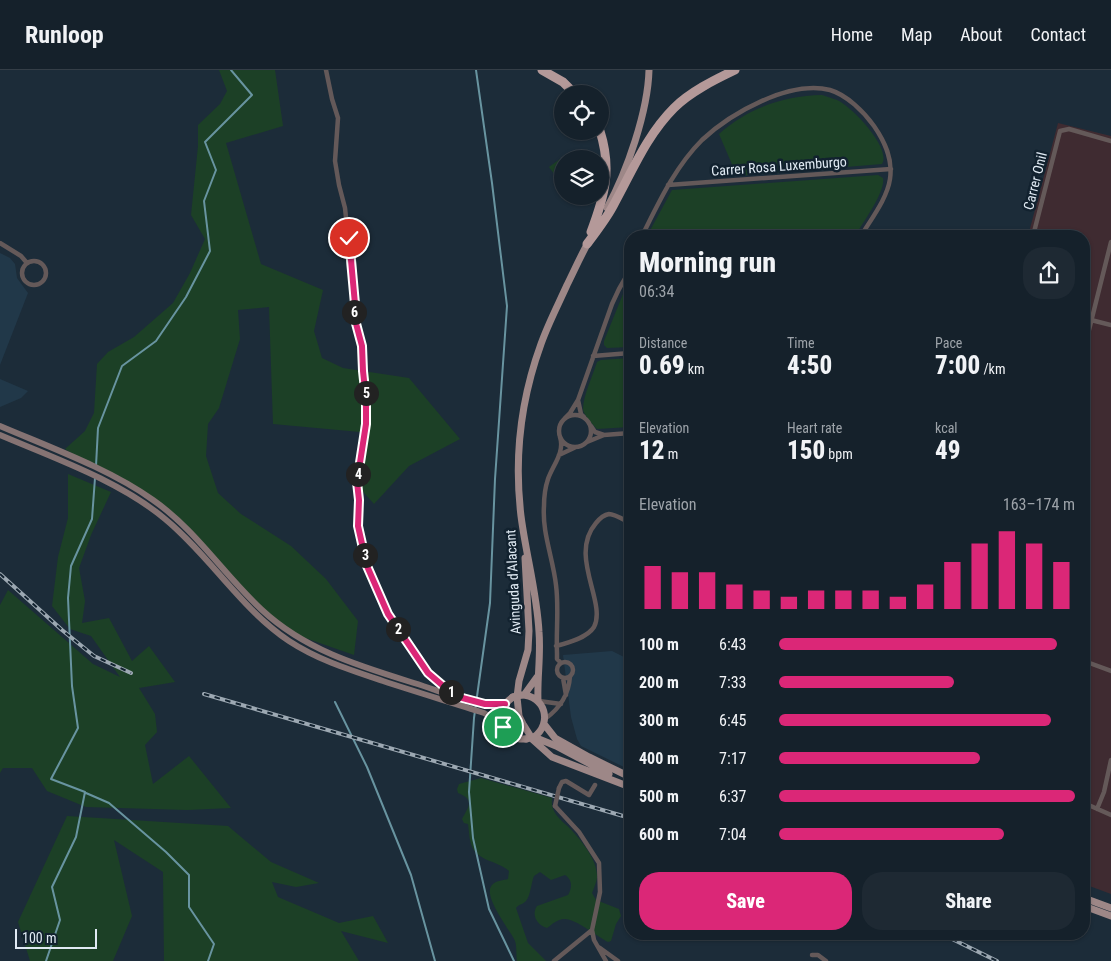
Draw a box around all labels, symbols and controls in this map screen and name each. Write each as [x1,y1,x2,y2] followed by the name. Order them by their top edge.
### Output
[25,21,104,49] text: Runloop
[831,24,873,45] text: Home
[901,24,932,45] text: Map
[960,24,1002,45] text: About
[1030,24,1086,45] text: Contact
[554,85,609,205] map controls
[554,85,609,140] button: locate
[554,150,609,205] button: layers
[1020,151,1050,211] street label: Carrer Onil
[711,153,847,179] street label: Carrer Rosa Luxemburgo
[328,217,370,259] pin
[335,224,363,252] icon: check
[639,246,776,279] text: Morning run
[1023,247,1075,299] button: share
[639,282,674,301] text: 06:34
[342,300,366,324] pin: 6
[351,304,358,320] text: 6
[639,335,687,351] text: Distance
[787,335,815,351] text: Time
[935,335,962,351] text: Pace
[639,351,685,380] text: 0.69
[787,351,832,380] text: 4:50
[935,351,980,380] text: 7:00
[685,361,705,377] text: km
[980,361,1005,377] text: /km
[354,380,378,406] pin: 5
[363,385,370,401] text: 5
[639,420,689,436] text: Elevation
[787,420,842,436] text: Heart rate
[935,420,958,436] text: kcal
[639,436,664,465] text: 12
[787,436,825,465] text: 150
[935,436,960,465] text: 49
[664,446,678,462] text: m
[825,446,853,462] text: bpm
[346,462,370,486] pin: 4
[355,466,362,482] text: 4
[639,495,697,514] text: Elevation
[1003,495,1075,514] text: 163–174 m
[502,529,524,635] street label: Avinguda d'Alacant
[352,542,378,568] pin: 3
[362,547,369,563] text: 3
[386,616,410,642] pin: 2
[395,621,402,637] text: 2
[639,635,679,654] text: 100 m
[719,635,746,654] text: 6:43
[639,673,679,692] text: 200 m
[719,673,746,692] text: 7:33
[438,680,464,704] pin: 1
[448,684,455,700] text: 1
[482,706,524,748] pin
[639,711,679,730] text: 300 m
[719,711,746,730] text: 6:45
[489,713,517,741] icon: arrive
[639,749,679,768] text: 400 m
[719,749,746,768] text: 7:17
[639,787,679,806] text: 500 m
[719,787,746,806] text: 6:37
[639,825,679,844] text: 600 m
[719,825,746,844] text: 7:04
[639,872,852,930] button: Save
[862,872,1075,930] button: Share
[15,926,98,949] scale bar
[22,930,57,946] text: 100 m

